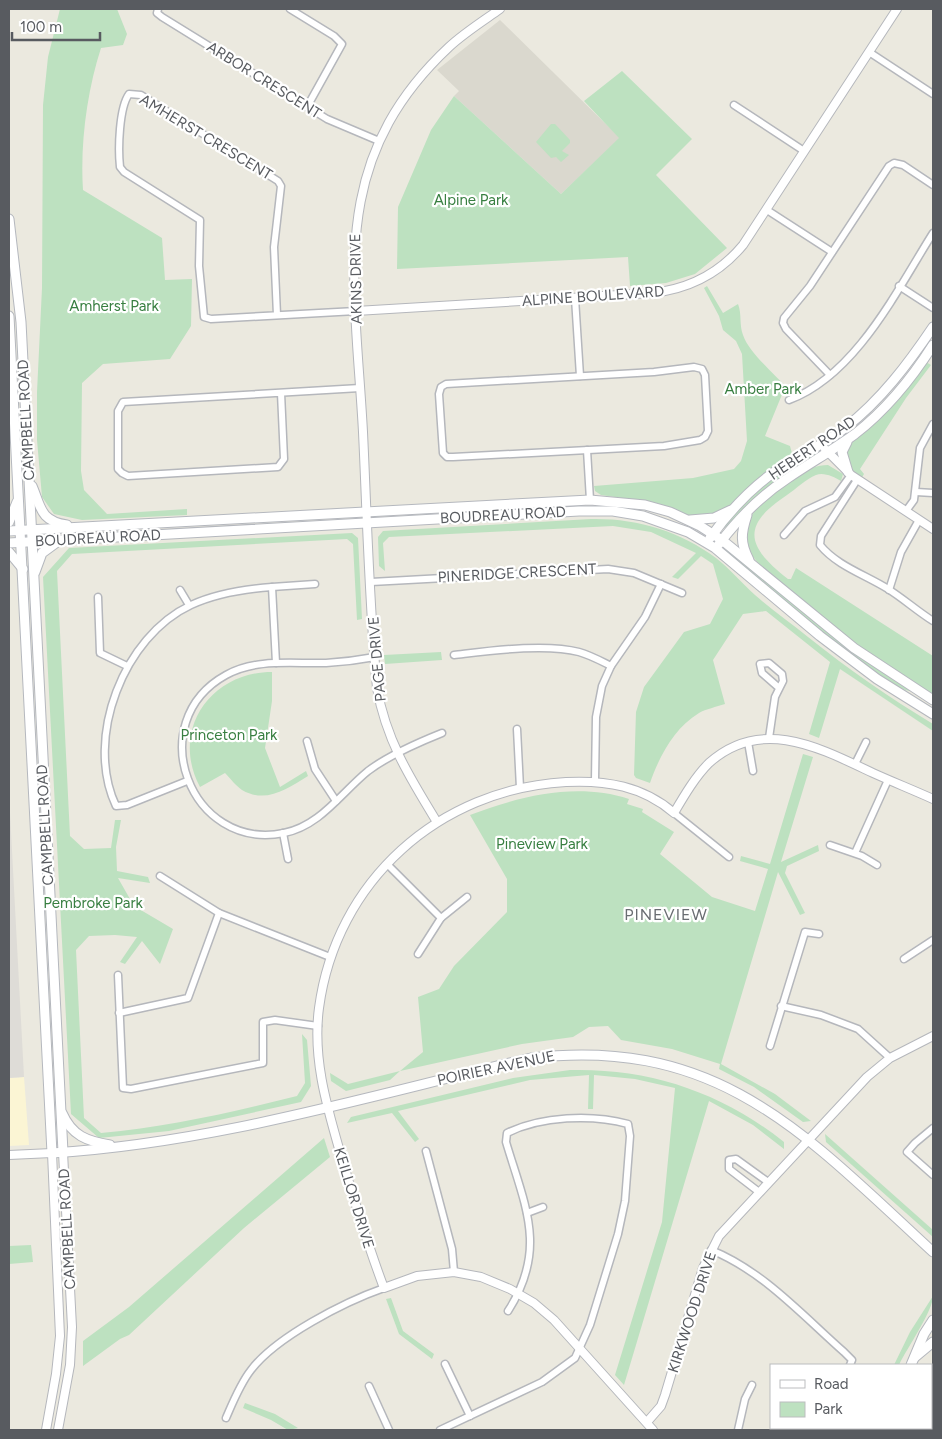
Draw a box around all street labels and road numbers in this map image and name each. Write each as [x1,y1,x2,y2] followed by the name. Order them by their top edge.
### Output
[204,38,325,123] street label: ARBOR CRESCENT
[136,90,276,184] street label: AMHERST CRESCENT
[346,233,366,325] street label: AKINS DRIVE
[521,282,665,310] street label: ALPINE BOULEVARD
[14,359,38,481] street label: CAMPBELL ROAD
[765,412,859,484] street label: HEBERT ROAD
[440,503,566,527] street label: BOUDREAU ROAD
[35,526,161,550] street label: BOUDREAU ROAD
[437,560,598,586] street label: PINERIDGE CRESCENT
[364,616,390,702] street label: PAGE DRIVE
[33,764,57,886] street label: CAMPBELL ROAD
[436,1047,556,1089] street label: POIRIER AVENUE
[330,1145,378,1251] street label: KEILLOR DRIVE
[55,1168,79,1290] street label: CAMPBELL ROAD
[664,1249,720,1375] street label: KIRKWOOD DRIVE

